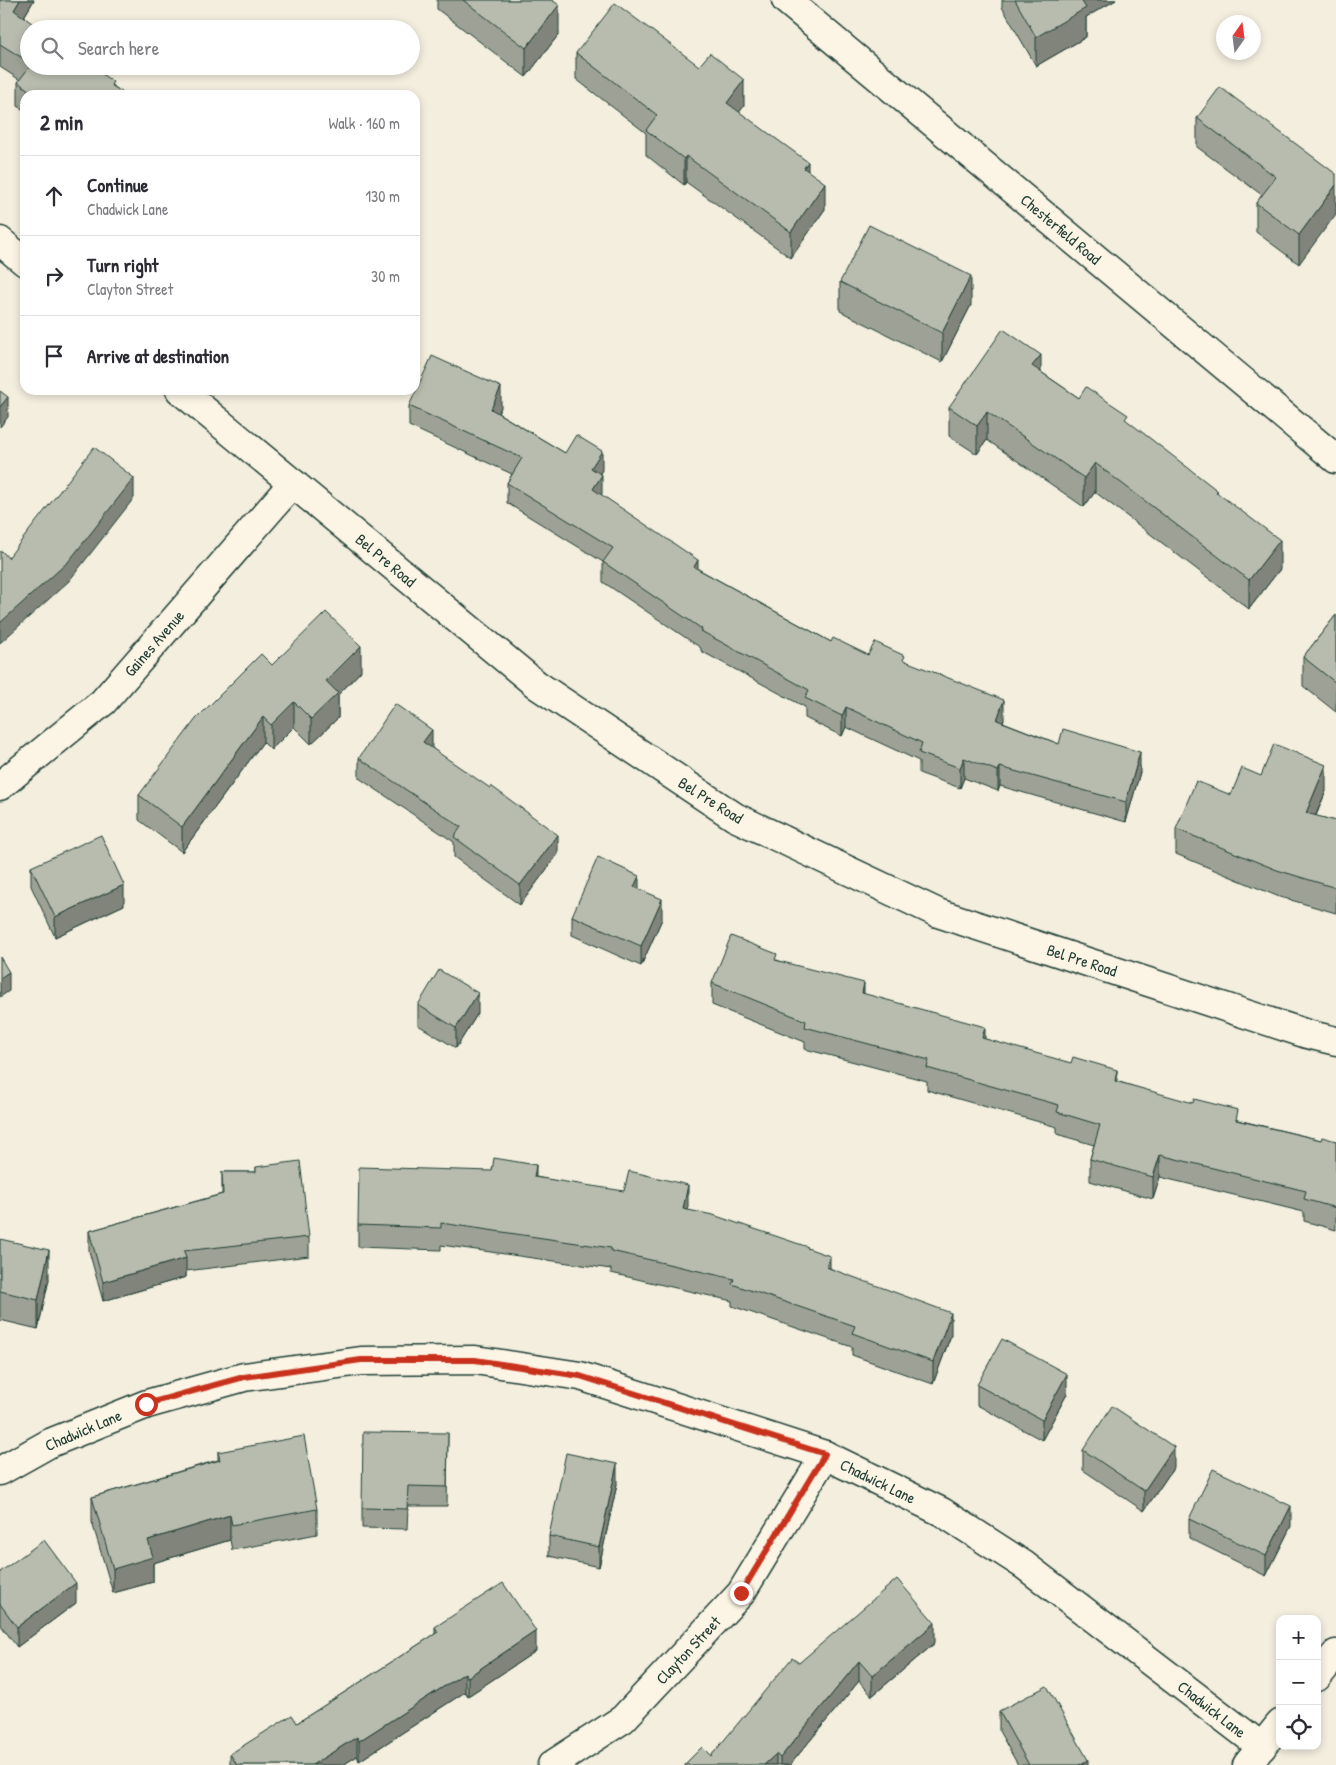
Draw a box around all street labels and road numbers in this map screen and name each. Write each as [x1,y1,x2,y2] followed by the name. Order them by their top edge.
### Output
[1016,189,1106,269] street label: Chesterfield Road
[351,528,421,592] street label: Bel Pre Road
[119,605,189,681] street label: Gaines Avenue
[674,771,748,829] street label: Bel Pre Road
[1044,938,1120,982] street label: Bel Pre Road
[41,1404,125,1456] street label: Chadwick Lane
[837,1453,920,1509] street label: Chadwick Lane
[651,1611,726,1689] street label: Clayton Street
[1173,1675,1251,1743] street label: Chadwick Lane

